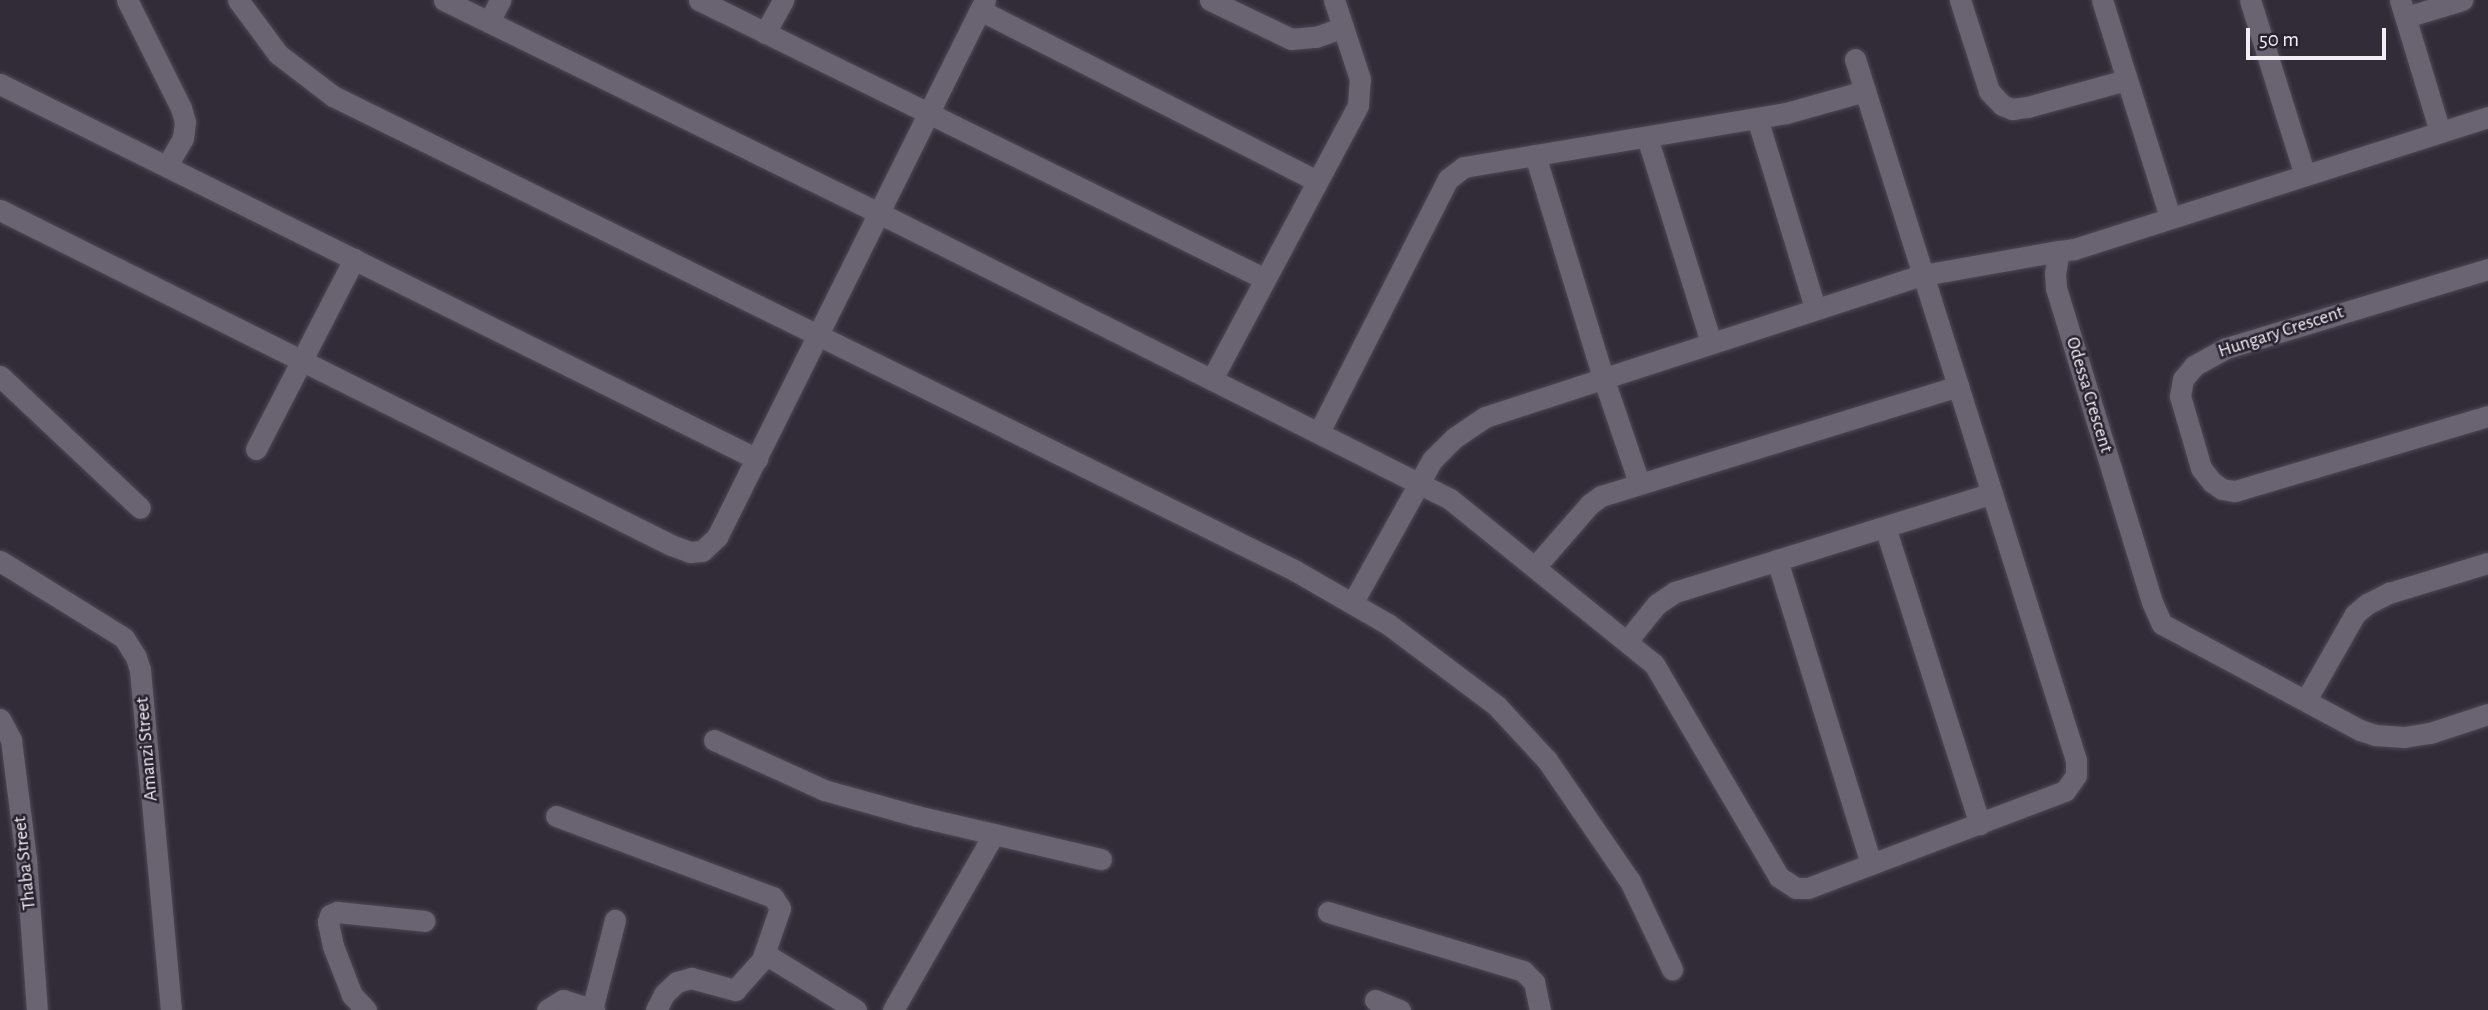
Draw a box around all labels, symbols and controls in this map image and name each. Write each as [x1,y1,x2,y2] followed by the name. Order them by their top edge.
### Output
[2250,14,2390,58] scale bar
[2259,29,2299,50] text: 50 m
[2215,301,2347,363] street label: Hungary Crescent
[2061,334,2117,456] street label: Odessa Crescent
[131,696,163,802] street label: Amanzi Street
[9,815,41,911] street label: Thaba Street

